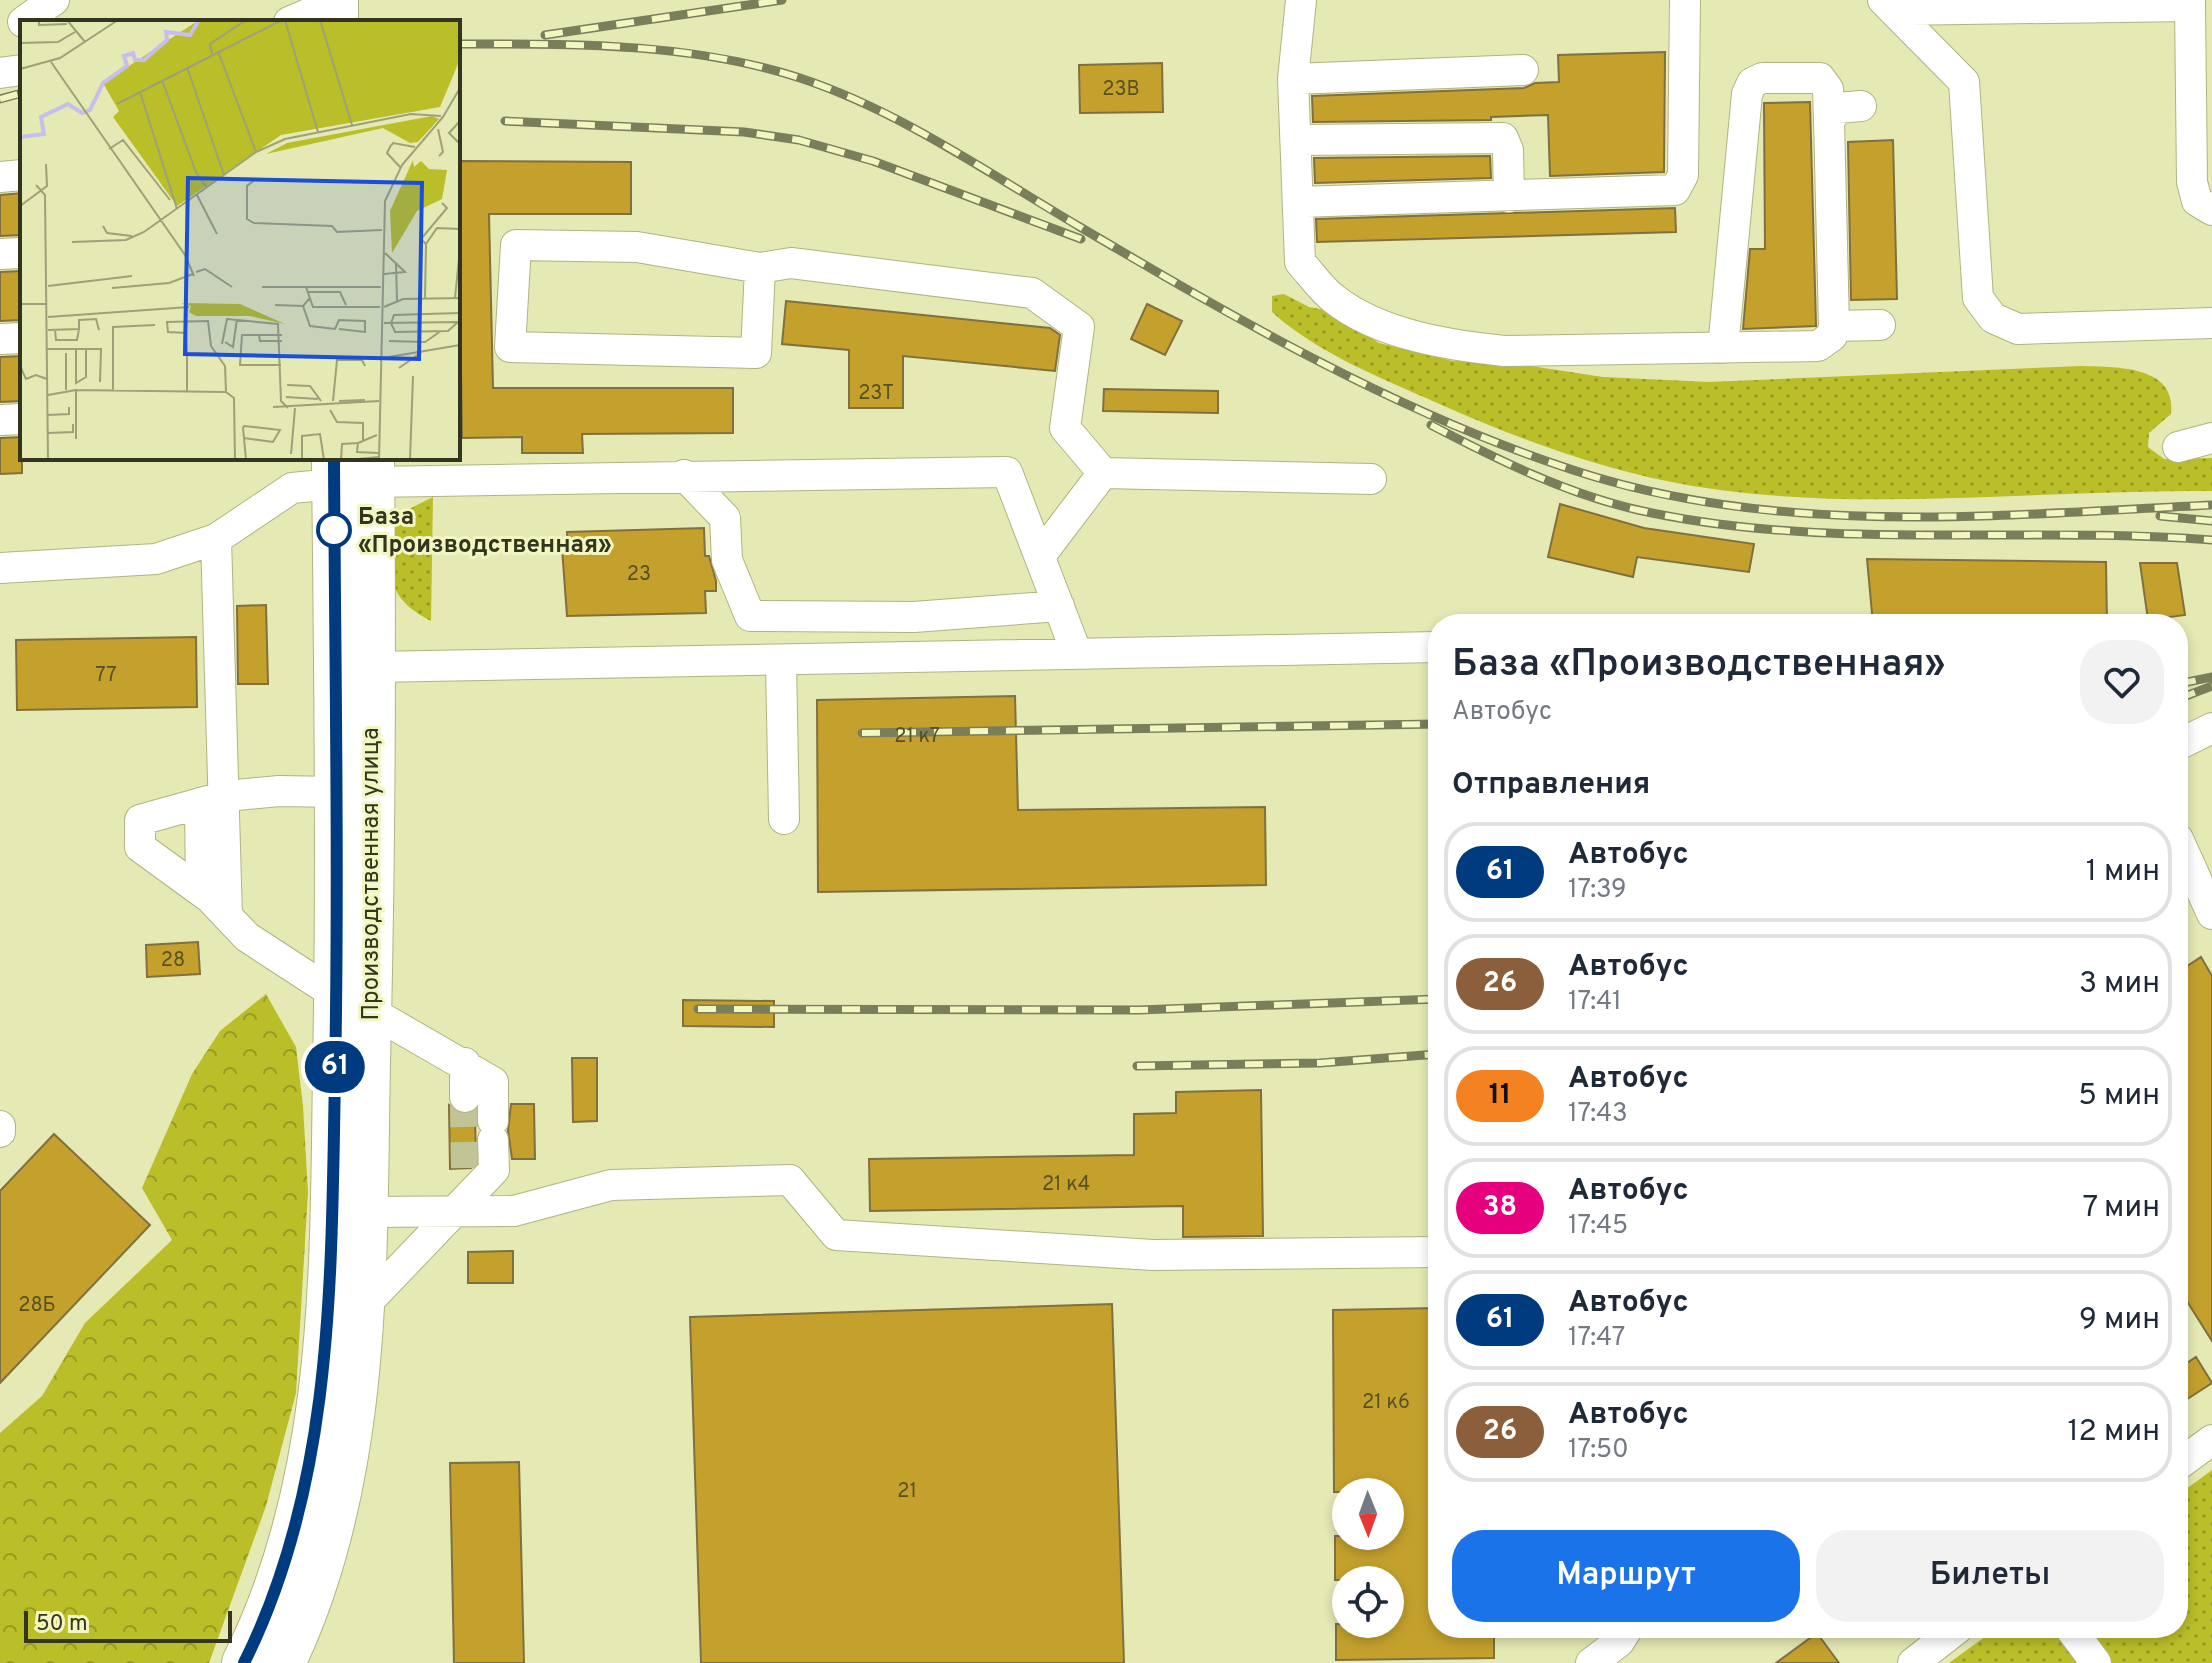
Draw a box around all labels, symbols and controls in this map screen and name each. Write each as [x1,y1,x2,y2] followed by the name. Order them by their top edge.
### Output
[20,20,460,460] inset map
[1102,77,1140,103] house number: 23В
[858,381,894,407] house number: 23Т
[358,503,612,561] place label: База «Производственная»
[317,513,351,547] marker: База «Производственная»
[627,562,651,588] house number: 23
[2080,640,2164,724] button: heart
[1452,641,1946,690] text: База «Производственная»
[95,663,117,689] house number: 77
[1452,696,1552,729] text: Автобус
[894,724,940,750] house number: 21 к7
[357,727,387,1021] street label: Производственная улица
[1452,767,1650,804] text: Отправления
[1568,837,1689,874] text: Автобус
[1486,854,1514,890] text: 61
[2086,854,2160,891] text: 1 мин
[1568,874,1627,907] text: 17:39
[161,948,185,974] house number: 28
[1568,949,1689,986] text: Автобус
[1483,966,1517,1002] text: 26
[2079,966,2160,1003] text: 3 мин
[1568,986,1622,1019] text: 17:41
[299,1041,371,1093] line badge: 61
[321,1049,349,1085] text: 61
[1568,1061,1689,1098] text: Автобус
[1489,1078,1511,1114] text: 11
[2078,1078,2160,1115] text: 5 мин
[1568,1098,1628,1131] text: 17:43
[1042,1172,1090,1198] house number: 21 к4
[1568,1173,1689,1210] text: Автобус
[1483,1190,1517,1226] text: 38
[2083,1190,2160,1227] text: 7 мин
[1568,1210,1628,1243] text: 17:45
[1568,1285,1689,1322] text: Автобус
[18,1293,56,1319] house number: 28Б
[1486,1302,1514,1338] text: 61
[2079,1302,2160,1339] text: 9 мин
[1568,1322,1625,1355] text: 17:47
[1362,1390,1410,1416] house number: 21 к6
[1568,1397,1689,1434] text: Автобус
[1483,1414,1517,1450] text: 26
[2067,1414,2160,1451] text: 12 мин
[1568,1434,1629,1467] text: 17:50
[1332,1478,1404,1550] north arrow
[1332,1478,1404,1638] map controls
[897,1479,917,1505] house number: 21
[1452,1530,1800,1622] button: Маршрут
[1816,1530,2164,1622] button: Билеты
[1332,1566,1404,1638] button: locate
[24,1607,232,1643] scale bar
[36,1611,88,1638] text: 50 m

